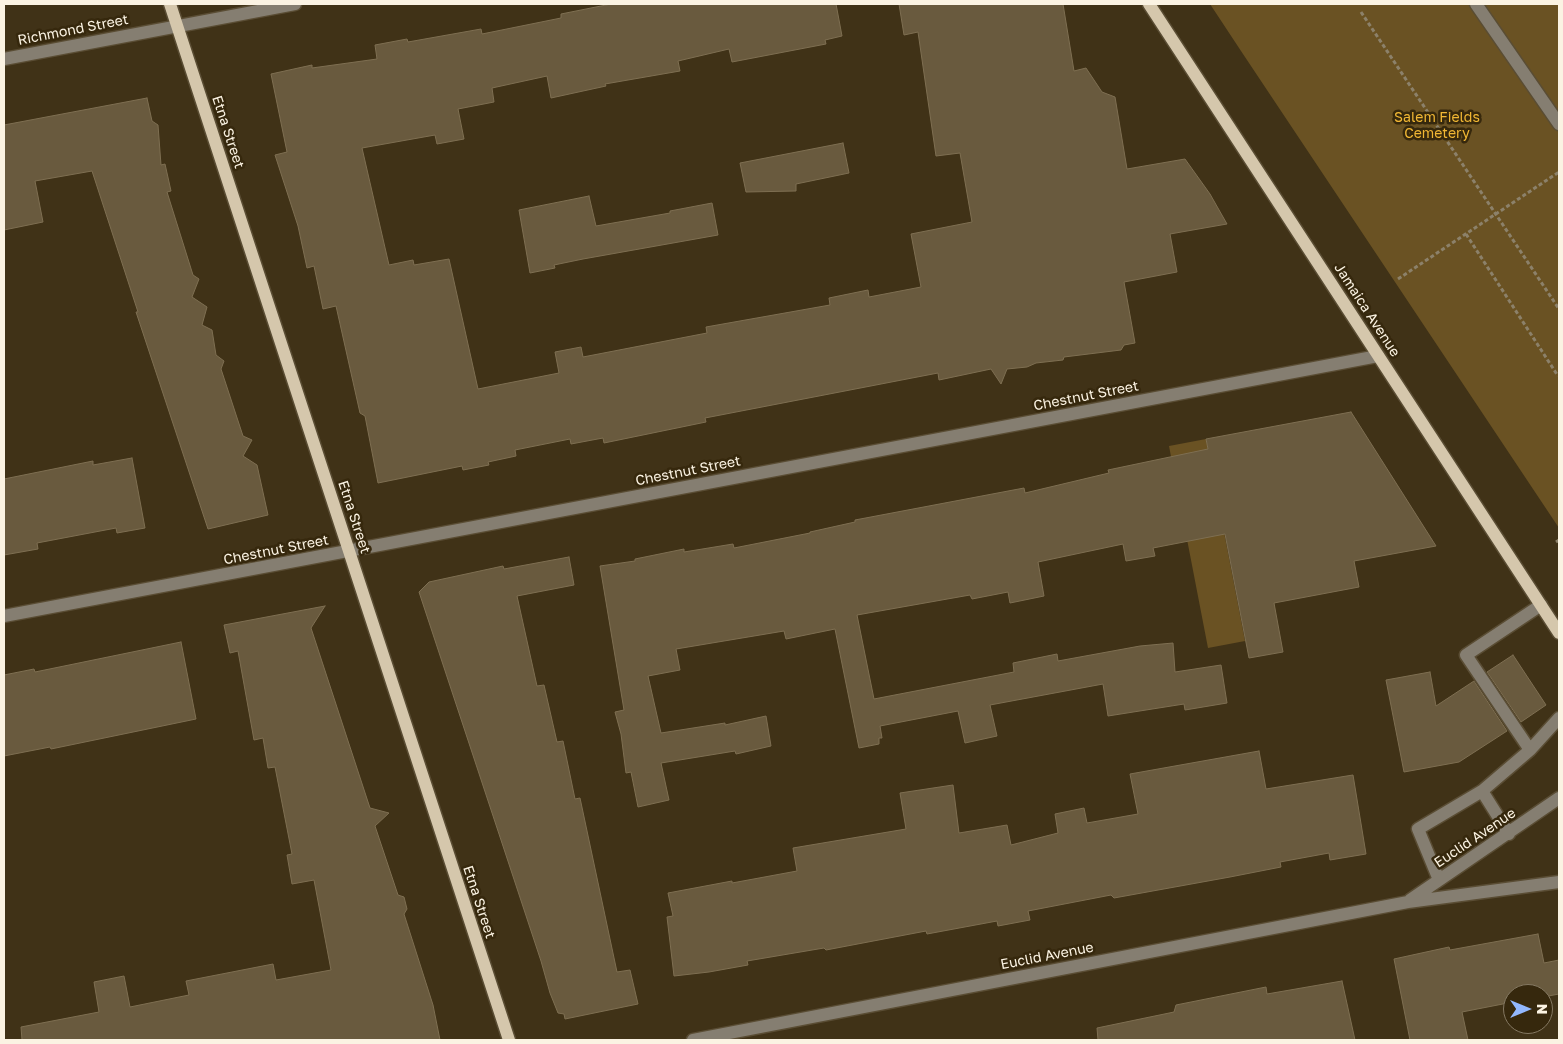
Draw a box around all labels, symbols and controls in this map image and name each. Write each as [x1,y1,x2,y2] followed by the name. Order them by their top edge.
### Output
[16,11,130,49] street label: Richmond Street
[208,93,248,171] street label: Etna Street
[1394,110,1480,142] park label: Salem Fields Cemetery
[1330,260,1404,360] street label: Jamaica Avenue
[1032,378,1140,414] street label: Chestnut Street
[634,453,742,489] street label: Chestnut Street
[334,478,374,556] street label: Etna Street
[222,532,330,568] street label: Chestnut Street
[1431,805,1519,871] street label: Euclid Avenue
[459,863,499,941] street label: Etna Street
[999,939,1095,973] street label: Euclid Avenue
[1503,984,1553,1034] north arrow
[1534,1004,1551,1014] text: N

